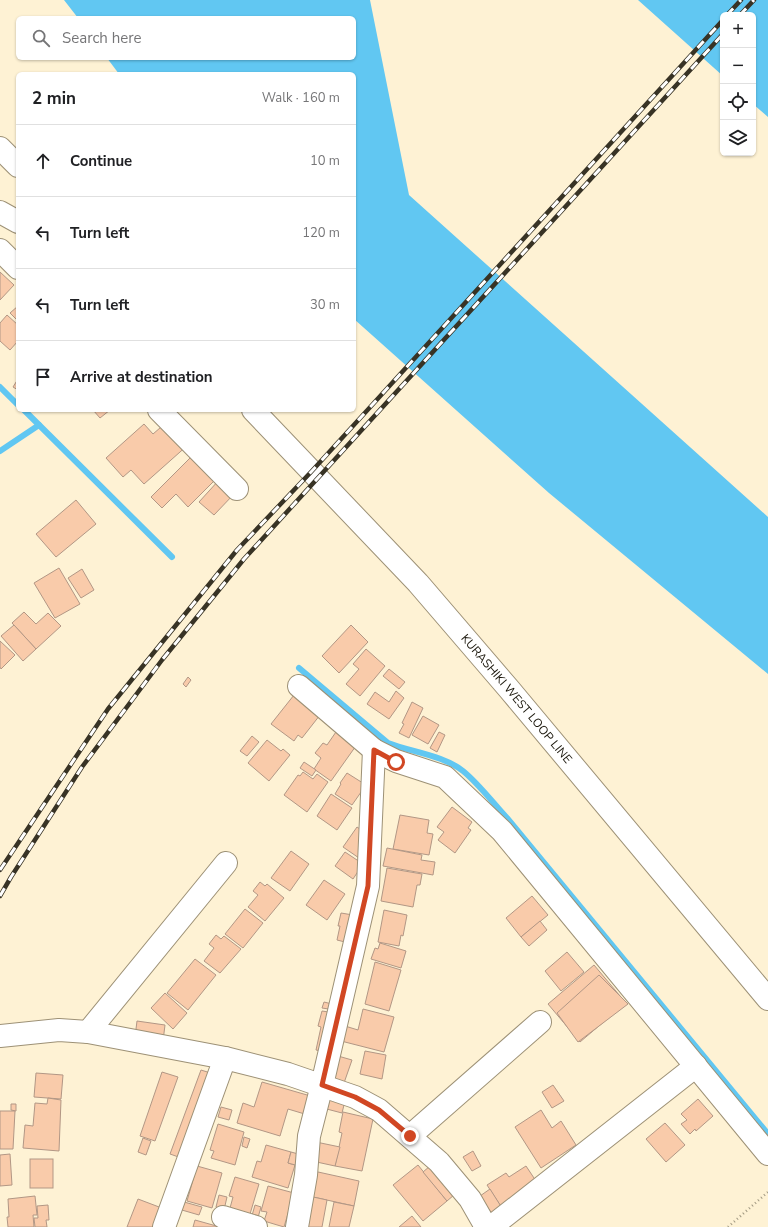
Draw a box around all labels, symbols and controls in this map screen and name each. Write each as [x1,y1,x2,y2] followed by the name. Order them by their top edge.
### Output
[720,12,756,156] map controls
[720,12,756,48] button: +
[16,16,356,60] search box
[30,27,52,49] icon: search
[62,28,142,48] text: Search here
[720,48,756,84] button: −
[720,84,756,120] button: locate
[32,87,76,110] text: 2 min
[262,89,340,107] text: Walk · 160 m
[720,120,756,156] button: layers
[32,150,54,172] icon: ahead
[70,151,132,171] text: Continue
[310,152,340,170] text: 10 m
[32,222,54,244] icon: left
[70,223,129,243] text: Turn left
[302,224,340,242] text: 120 m
[32,294,54,316] icon: left
[70,295,129,315] text: Turn left
[310,296,340,314] text: 30 m
[32,366,54,388] icon: arrive
[70,367,213,387] text: Arrive at destination
[457,631,576,767] street label: KURASHIKI WEST LOOP LINE
[387,753,405,771] route start
[401,1127,419,1145] route end

